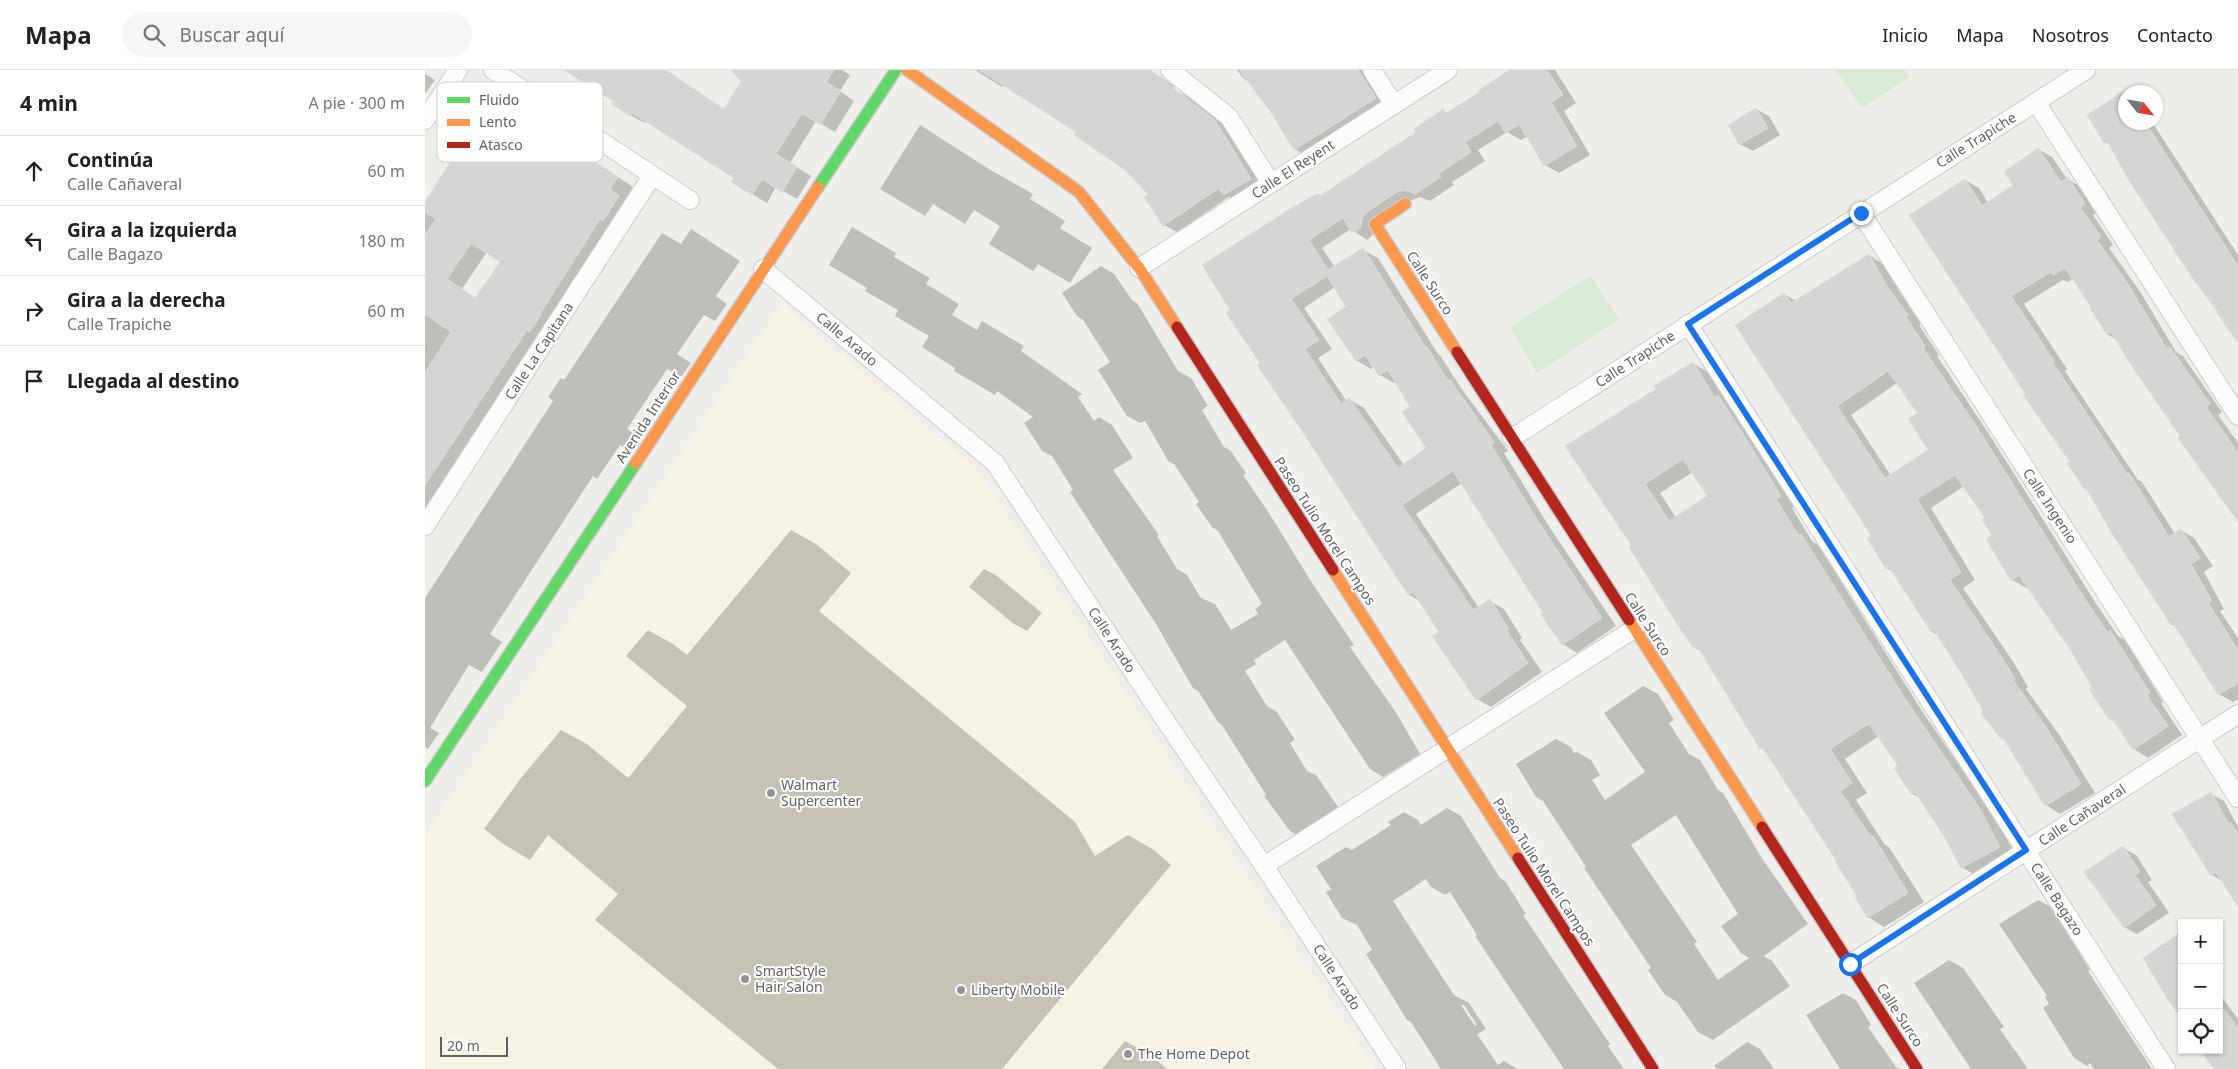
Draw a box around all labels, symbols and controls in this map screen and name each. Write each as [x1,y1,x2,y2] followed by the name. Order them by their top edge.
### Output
[122,12,472,57] search box
[25,18,92,51] text: Mapa
[140,21,168,49] icon: search
[180,22,284,48] text: Buscar aquí
[1882,23,1928,47] text: Inicio
[1956,23,2004,47] text: Mapa
[2032,23,2109,47] text: Nosotros
[2137,23,2213,47] text: Contacto
[437,82,603,162] legend
[2118,85,2163,130] north arrow
[20,89,78,117] text: 4 min
[479,90,519,109] text: Fluido
[308,92,405,114] text: A pie · 300 m
[1932,107,2020,172] street label: Calle Trapiche
[479,112,516,131] text: Lento
[479,135,523,154] text: Atasco
[1247,135,1338,203] street label: Calle El Reyent
[67,147,153,173] text: Continúa
[20,157,48,185] icon: ahead
[368,160,405,182] text: 60 m
[67,173,182,195] text: Calle Cañaveral
[1850,202,1873,225] route end
[67,217,237,243] text: Gira a la izquierda
[20,227,48,255] icon: left
[358,230,405,252] text: 180 m
[67,243,163,265] text: Calle Bagazo
[1403,247,1458,318] street label: Calle Surco
[67,287,226,313] text: Gira a la derecha
[20,297,48,325] icon: right
[500,298,577,403] street label: Calle La Capitana
[368,300,405,322] text: 60 m
[813,307,882,370] street label: Calle Arado
[67,313,171,335] text: Calle Trapiche
[1591,326,1678,391] street label: Calle Trapiche
[20,367,48,395] icon: arrive
[611,367,685,466] street label: Avenida Interior
[67,368,239,394] text: Llegada al destino
[1270,453,1381,609] street label: Paseo Tulio Morel Campos
[2019,464,2082,547] street label: Calle Ingenio
[1621,588,1676,659] street label: Calle Surco
[1084,603,1141,676] street label: Calle Arado
[781,775,862,810] place label: Walmart Supercenter
[2034,779,2129,850] street label: Calle Cañaveral
[765,787,777,799] marker: Walmart Supercenter
[1489,794,1600,950] street label: Paseo Tulio Morel Campos
[2027,858,2088,939] street label: Calle Bagazo
[2178,919,2223,1054] map controls
[2178,919,2223,964] button: +
[1309,940,1366,1013] street label: Calle Arado
[1839,953,1862,976] route start
[755,961,826,996] place label: SmartStyle Hair Salon
[2178,964,2223,1009] button: −
[739,973,751,985] marker: SmartStyle Hair Salon
[1873,979,1928,1050] street label: Calle Surco
[971,980,1065,999] place label: Liberty Mobile
[955,984,967,996] marker: Liberty Mobile
[2178,1009,2223,1054] button: locate
[440,1034,507,1057] scale bar
[447,1036,480,1055] text: 20 m
[1138,1044,1250,1063] place label: The Home Depot
[1122,1048,1134,1060] marker: The Home Depot

